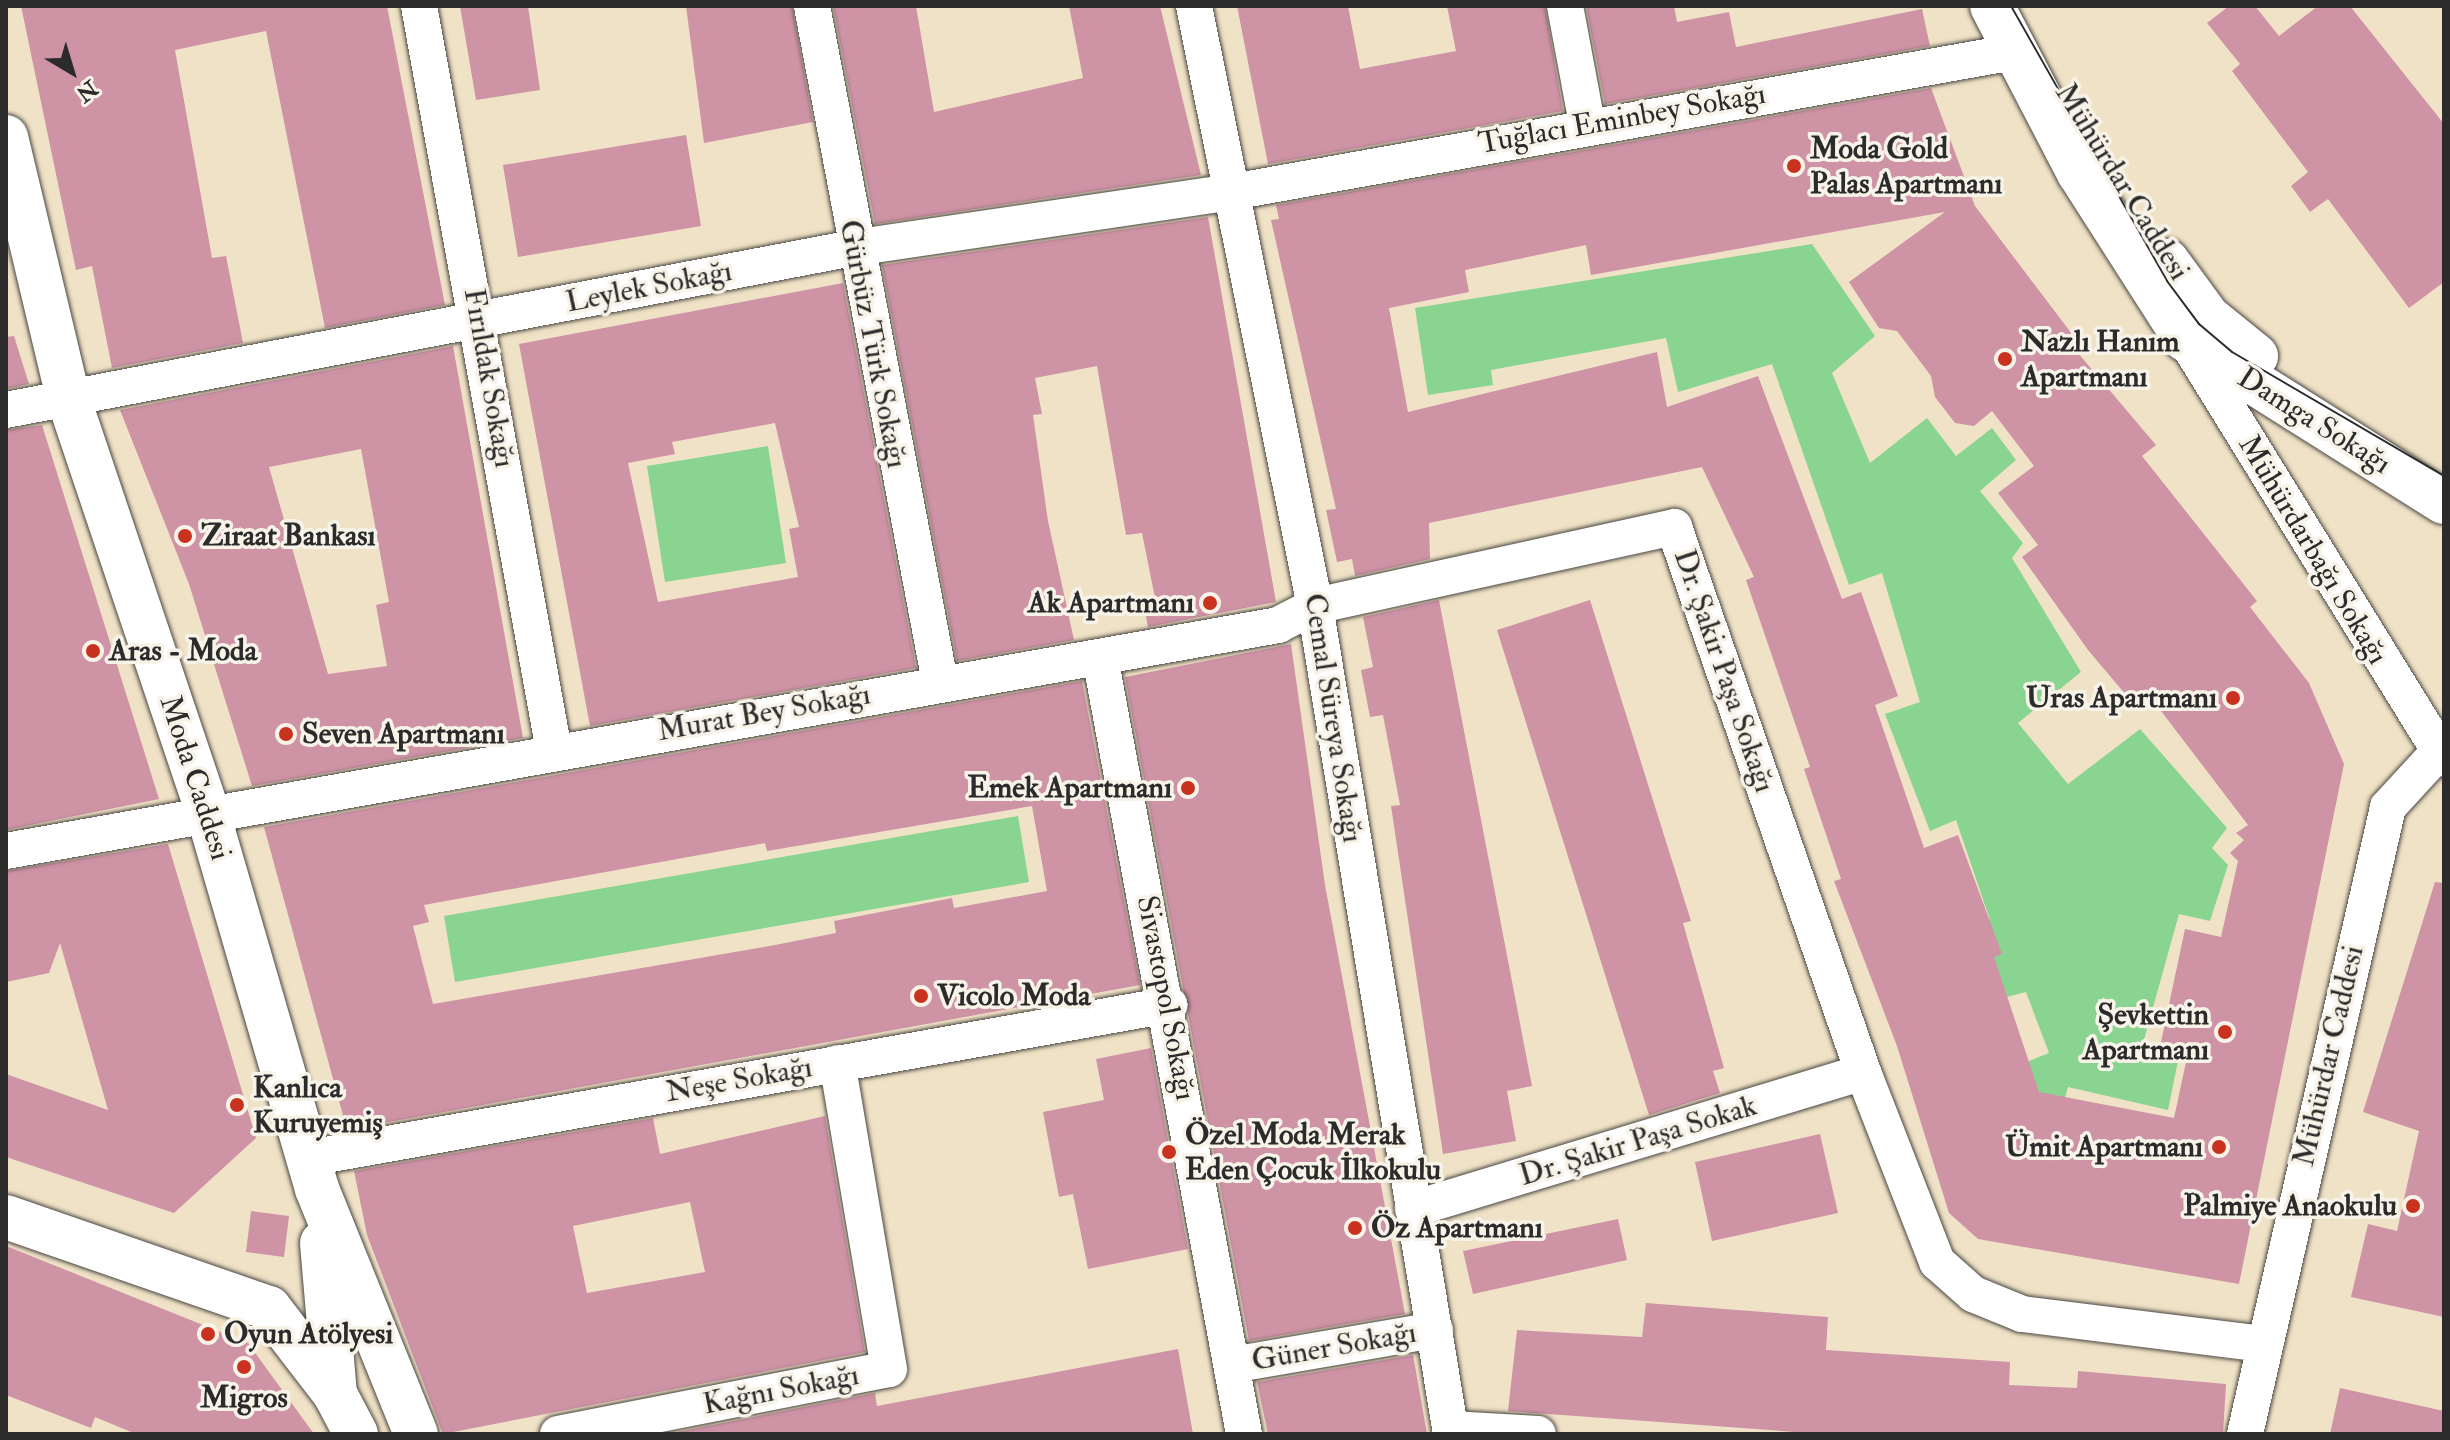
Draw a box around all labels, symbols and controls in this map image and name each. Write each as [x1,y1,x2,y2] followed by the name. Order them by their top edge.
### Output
[32,32,112,112] north arrow
[70,74,103,108] text: N
[1476,76,1768,162] street label: Tuğlacı Eminbey Sokağı
[2047,77,2197,287] street label: Mühürdar Caddesi
[1810,131,2002,202] place label: Moda Gold Palas Apartmanı
[1785,157,1803,175] marker: Moda Gold Palas Apartmanı
[831,217,915,471] street label: Gürbüz Türk Sokağı
[563,253,735,321] street label: Leylek Sokağı
[456,286,522,470] street label: Fırıldak Sokağı
[2021,324,2180,394] place label: Nazlı Hanım Apartmanı
[1996,350,2014,368] marker: Nazlı Hanım Apartmanı
[2231,360,2397,482] street label: Damga Sokağı
[2230,429,2396,671] street label: Mühürdarbağı Sokağı
[201,518,376,554] place label: Ziraat Bankası
[176,527,194,545] marker: Ziraat Bankası
[1666,545,1782,797] street label: Dr. Şakir Paşa Sokağı
[1028,585,1194,621] place label: Ak Apartmanı
[1296,591,1370,845] street label: Cemal Süreya Sokağı
[1201,594,1219,612] marker: Ak Apartmanı
[109,633,257,669] place label: Aras - Moda
[84,642,102,660] marker: Aras - Moda
[655,677,873,749] street label: Murat Bey Sokağı
[2026,680,2217,716] place label: Uras Apartmanı
[2224,689,2242,707] marker: Uras Apartmanı
[151,691,239,865] street label: Moda Caddesi
[302,716,505,752] place label: Seven Apartmanı
[277,725,295,743] marker: Seven Apartmanı
[967,770,1172,806] place label: Emek Apartmanı
[1179,779,1197,797] marker: Emek Apartmanı
[1129,893,1203,1103] street label: Sivastopol Sokağı
[2286,942,2372,1170] street label: Mühürdar Caddesi
[937,978,1091,1014] place label: Vicolo Moda
[912,987,930,1005] marker: Vicolo Moda
[2082,997,2209,1068] place label: Şevkettin Apartmanı
[2216,1023,2234,1041] marker: Şevkettin Apartmanı
[663,1049,815,1111] street label: Neşe Sokağı
[253,1070,383,1140] place label: Kanlıca Kuruyemiş
[1515,1088,1761,1194] street label: Dr. Şakir Paşa Sokak
[228,1096,246,1114] marker: Kanlıca Kuruyemiş
[1185,1117,1441,1188] place label: Özel Moda Merak Eden Çocuk İlkokulu
[2005,1129,2203,1165] place label: Ümit Apartmanı
[2210,1138,2228,1156] marker: Ümit Apartmanı
[1160,1143,1178,1161] marker: Özel Moda Merak Eden Çocuk İlkokulu
[2183,1188,2397,1224] place label: Palmiye Anaokulu
[2404,1197,2422,1215] marker: Palmiye Anaokulu
[1371,1210,1543,1246] place label: Öz Apartmanı
[1346,1219,1364,1237] marker: Öz Apartmanı
[1249,1315,1419,1379] street label: Güner Sokağı
[224,1316,393,1352] place label: Oyun Atölyesi
[199,1325,217,1343] marker: Oyun Atölyesi
[700,1357,862,1423] street label: Kağnı Sokağı
[235,1358,253,1376] marker: Migros
[200,1380,288,1416] place label: Migros

